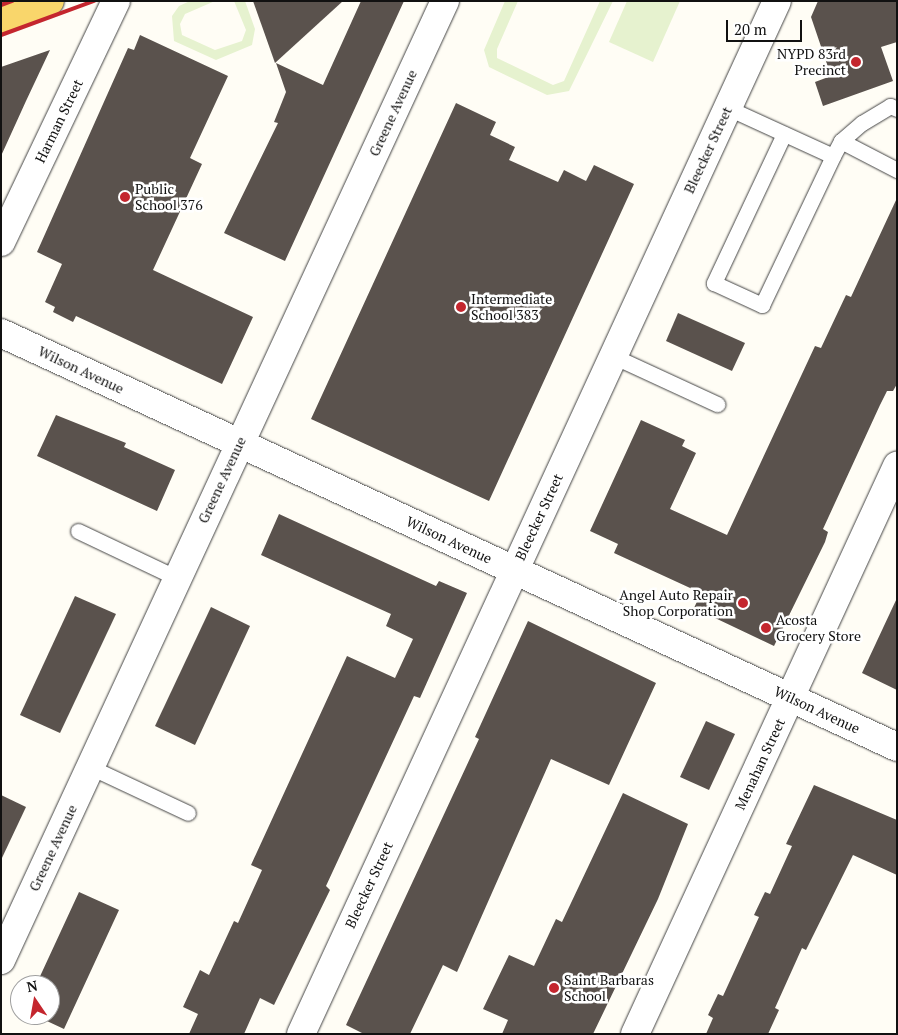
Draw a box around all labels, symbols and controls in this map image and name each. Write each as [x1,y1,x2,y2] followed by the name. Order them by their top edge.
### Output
[728,10,804,42] scale bar
[734,19,767,39] text: 20 m
[777,46,846,78] place label: NYPD 83rd Precinct
[850,56,862,68] marker: NYPD 83rd Precinct
[366,67,420,159] street label: Greene Avenue
[32,76,86,166] street label: Harman Street
[681,104,735,196] street label: Bleecker Street
[135,181,203,213] place label: Public School 376
[119,191,131,203] marker: Public School 376
[471,291,552,324] place label: Intermediate School 383
[455,301,467,313] marker: Intermediate School 383
[35,343,127,397] street label: Wilson Avenue
[195,434,249,526] street label: Greene Avenue
[512,471,566,563] street label: Bleecker Street
[403,513,495,567] street label: Wilson Avenue
[619,587,733,620] place label: Angel Auto Repair Shop Corporation
[737,597,749,609] marker: Angel Auto Repair Shop Corporation
[776,612,861,644] place label: Acosta Grocery Store
[760,622,772,634] marker: Acosta Grocery Store
[771,683,863,737] street label: Wilson Avenue
[731,716,789,812] street label: Menahan Street
[26,802,80,894] street label: Greene Avenue
[342,839,396,931] street label: Bleecker Street
[564,972,654,1004] place label: Saint Barbaras School
[10,975,60,1025] north arrow
[25,975,39,996] text: N
[548,982,560,994] marker: Saint Barbaras School

